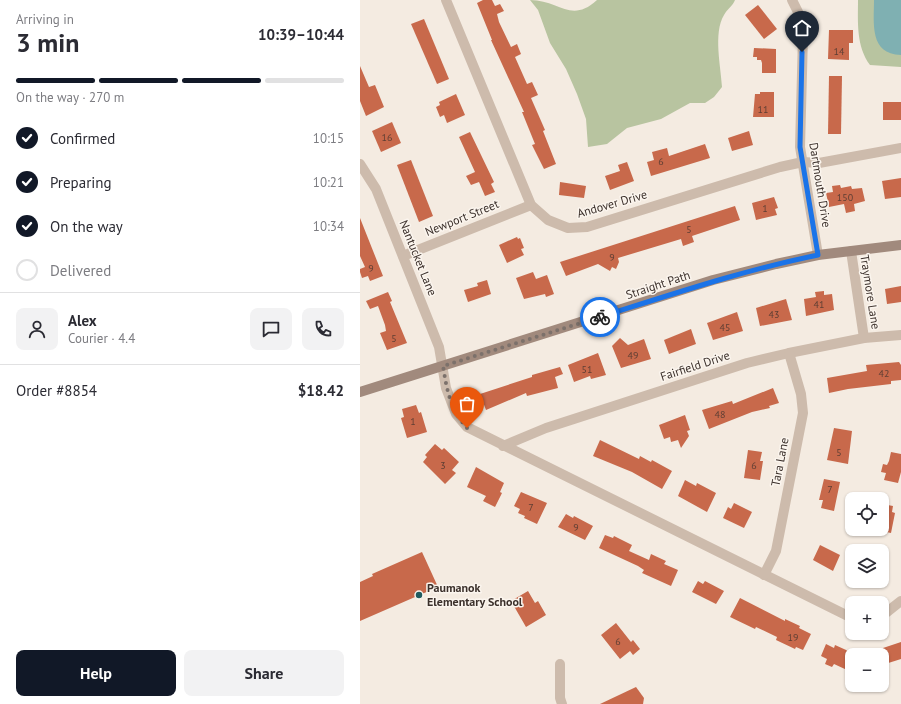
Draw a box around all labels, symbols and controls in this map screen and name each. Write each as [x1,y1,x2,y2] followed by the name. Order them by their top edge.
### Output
[16,11,74,28] text: Arriving in
[785,11,819,52] pin
[791,17,813,39] icon: home
[258,25,344,44] text: 10:39–10:44
[16,26,79,59] text: 3 min
[834,45,845,58] house number: 14
[16,89,124,106] text: On the way · 270 m
[758,103,768,116] house number: 11
[16,127,38,149] icon: check
[50,129,115,148] text: Confirmed
[313,130,344,147] text: 10:15
[382,131,392,144] house number: 16
[806,141,835,228] street label: Dartmouth Drive
[658,155,664,168] house number: 6
[16,171,38,193] icon: check
[50,173,112,192] text: Preparing
[313,174,344,191] text: 10:21
[575,186,649,221] street label: Andover Drive
[837,191,854,204] house number: 150
[423,196,501,239] street label: Newport Street
[762,202,768,215] house number: 1
[16,215,38,237] icon: check
[50,217,123,236] text: On the way
[313,218,344,235] text: 10:34
[397,218,440,298] street label: Nantucket Lane
[686,223,692,236] house number: 5
[609,251,615,264] house number: 9
[857,254,884,330] street label: Traymore Lane
[50,261,111,280] text: Delivered
[368,262,374,275] house number: 9
[624,267,692,302] street label: Straight Path
[580,297,620,337] courier
[814,298,824,311] house number: 41
[589,306,611,328] icon: bike
[16,308,58,350] button: person
[250,308,292,350] button: chat
[302,308,344,350] button: phone
[769,308,779,321] house number: 43
[68,311,97,330] text: Alex
[720,321,730,334] house number: 45
[68,330,135,347] text: Courier · 4.4
[391,332,397,345] house number: 5
[658,347,731,384] street label: Fairfield Drive
[628,349,638,362] house number: 49
[582,363,592,376] house number: 51
[879,367,889,380] house number: 42
[16,381,97,400] text: Order #8854
[298,381,344,400] text: $18.42
[450,387,484,428] pin
[456,393,478,415] icon: bag
[715,408,725,421] house number: 48
[410,415,416,428] house number: 1
[767,436,792,487] street label: Tara Lane
[836,446,842,459] house number: 5
[440,459,446,472] house number: 3
[751,459,757,472] house number: 6
[827,483,833,496] house number: 7
[845,492,889,692] map controls
[845,492,889,536] button: locate
[528,501,534,514] house number: 7
[573,521,579,534] house number: 9
[845,544,889,588] button: layers
[427,580,523,609] place label: Paumanok Elementary School
[414,590,424,600] marker: Paumanok Elementary School
[845,596,889,640] button: +
[788,631,798,644] house number: 19
[615,635,621,648] house number: 6
[845,648,889,692] button: −
[16,650,176,696] button: Help
[184,650,344,696] button: Share

